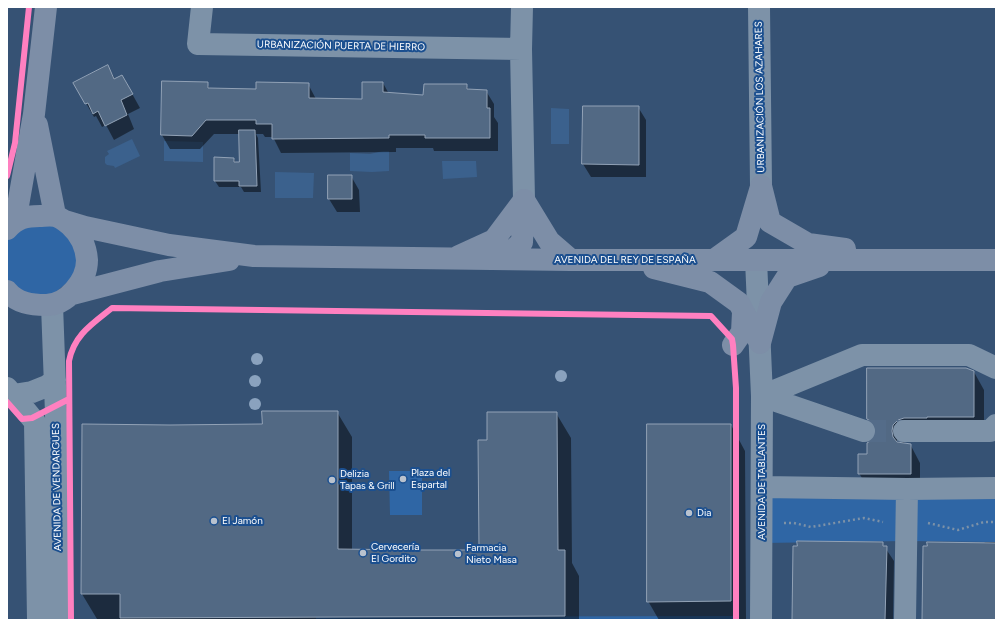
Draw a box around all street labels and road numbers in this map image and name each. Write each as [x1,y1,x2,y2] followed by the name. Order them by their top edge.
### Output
[753,21,767,173] street label: URBANIZACIÓN LOS AZAHARES
[257,39,425,53] street label: URBANIZACIÓN PUERTA DE HIERRO
[554,254,696,266] street label: AVENIDA DEL REY DE ESPAÑA
[50,423,64,551] street label: AVENIDA DE VENDARGUES
[756,424,768,540] street label: AVENIDA DE TABLANTES

